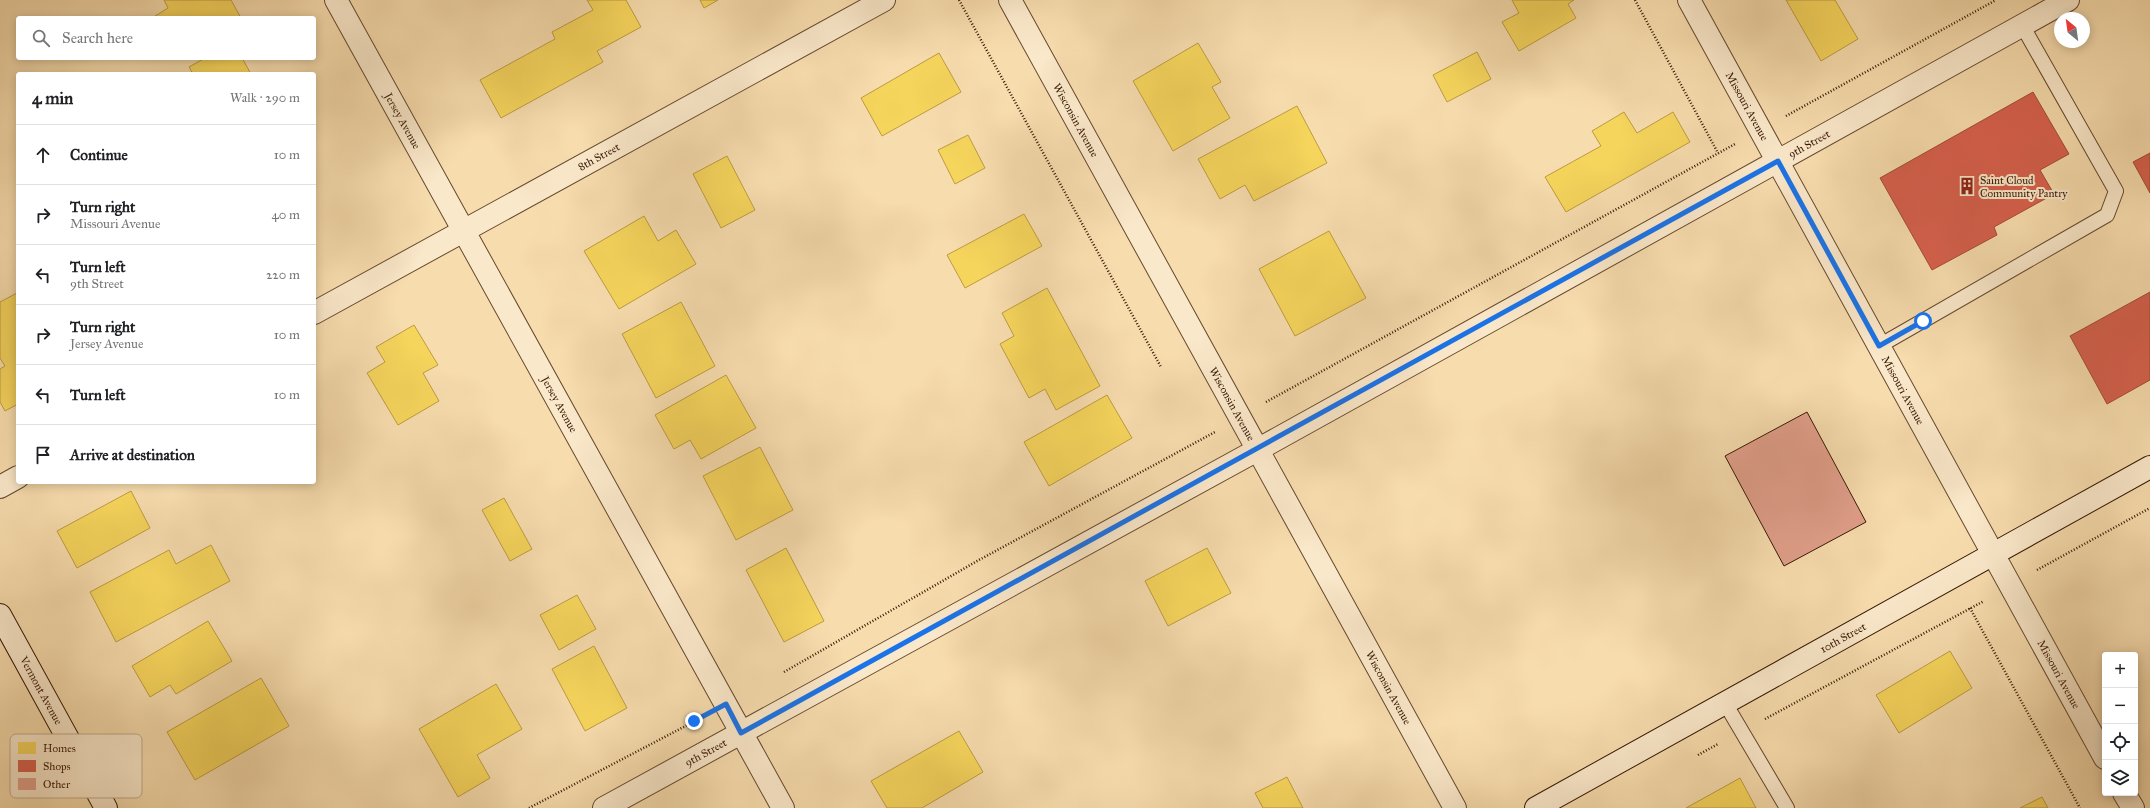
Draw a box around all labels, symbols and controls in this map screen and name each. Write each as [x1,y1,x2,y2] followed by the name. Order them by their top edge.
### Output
[2054,12,2090,48] north arrow
[16,16,316,60] search box
[30,27,52,49] icon: search
[62,29,133,47] text: Search here
[1723,70,1771,143] street label: Missouri Avenue
[1050,81,1101,160] street label: Wisconsin Avenue
[32,88,73,109] text: 4 min
[230,90,300,106] text: Walk · 290 m
[380,90,423,152] street label: Jersey Avenue
[1786,127,1832,161] street label: 9th Street
[576,140,622,174] street label: 8th Street
[32,144,54,166] icon: ahead
[70,146,128,164] text: Continue
[274,147,300,163] text: 10 m
[1980,174,2068,200] place label: Saint Cloud Community Pantry
[1957,176,1977,196] building icon: Saint Cloud Community Pantry
[70,198,135,216] text: Turn right
[32,204,54,226] icon: right
[271,207,300,223] text: 40 m
[70,216,160,232] text: Missouri Avenue
[70,258,126,276] text: Turn left
[32,264,54,286] icon: left
[266,267,300,283] text: 220 m
[70,276,124,292] text: 9th Street
[1914,312,1932,330] route start
[70,318,135,336] text: Turn right
[32,324,54,346] icon: right
[274,327,300,343] text: 10 m
[70,336,143,352] text: Jersey Avenue
[1879,354,1927,427] street label: Missouri Avenue
[1206,365,1258,444] street label: Wisconsin Avenue
[537,373,580,435] street label: Jersey Avenue
[32,384,54,406] icon: left
[70,386,126,404] text: Turn left
[274,387,300,403] text: 10 m
[32,444,54,466] icon: arrive
[70,446,195,464] text: Arrive at destination
[1818,620,1868,656] street label: 10th Street
[2034,638,2083,711] street label: Missouri Avenue
[1363,649,1414,727] street label: Wisconsin Avenue
[2102,652,2138,796] map controls
[2102,652,2138,688] button: +
[17,653,65,727] street label: Vermont Avenue
[2102,688,2138,724] button: −
[685,712,703,730] route end
[2102,724,2138,760] button: locate
[10,734,142,798] legend
[683,736,729,769] street label: 9th Street
[43,742,76,755] text: Homes
[43,760,71,773] text: Shops
[2102,760,2138,796] button: layers
[43,778,71,791] text: Other

